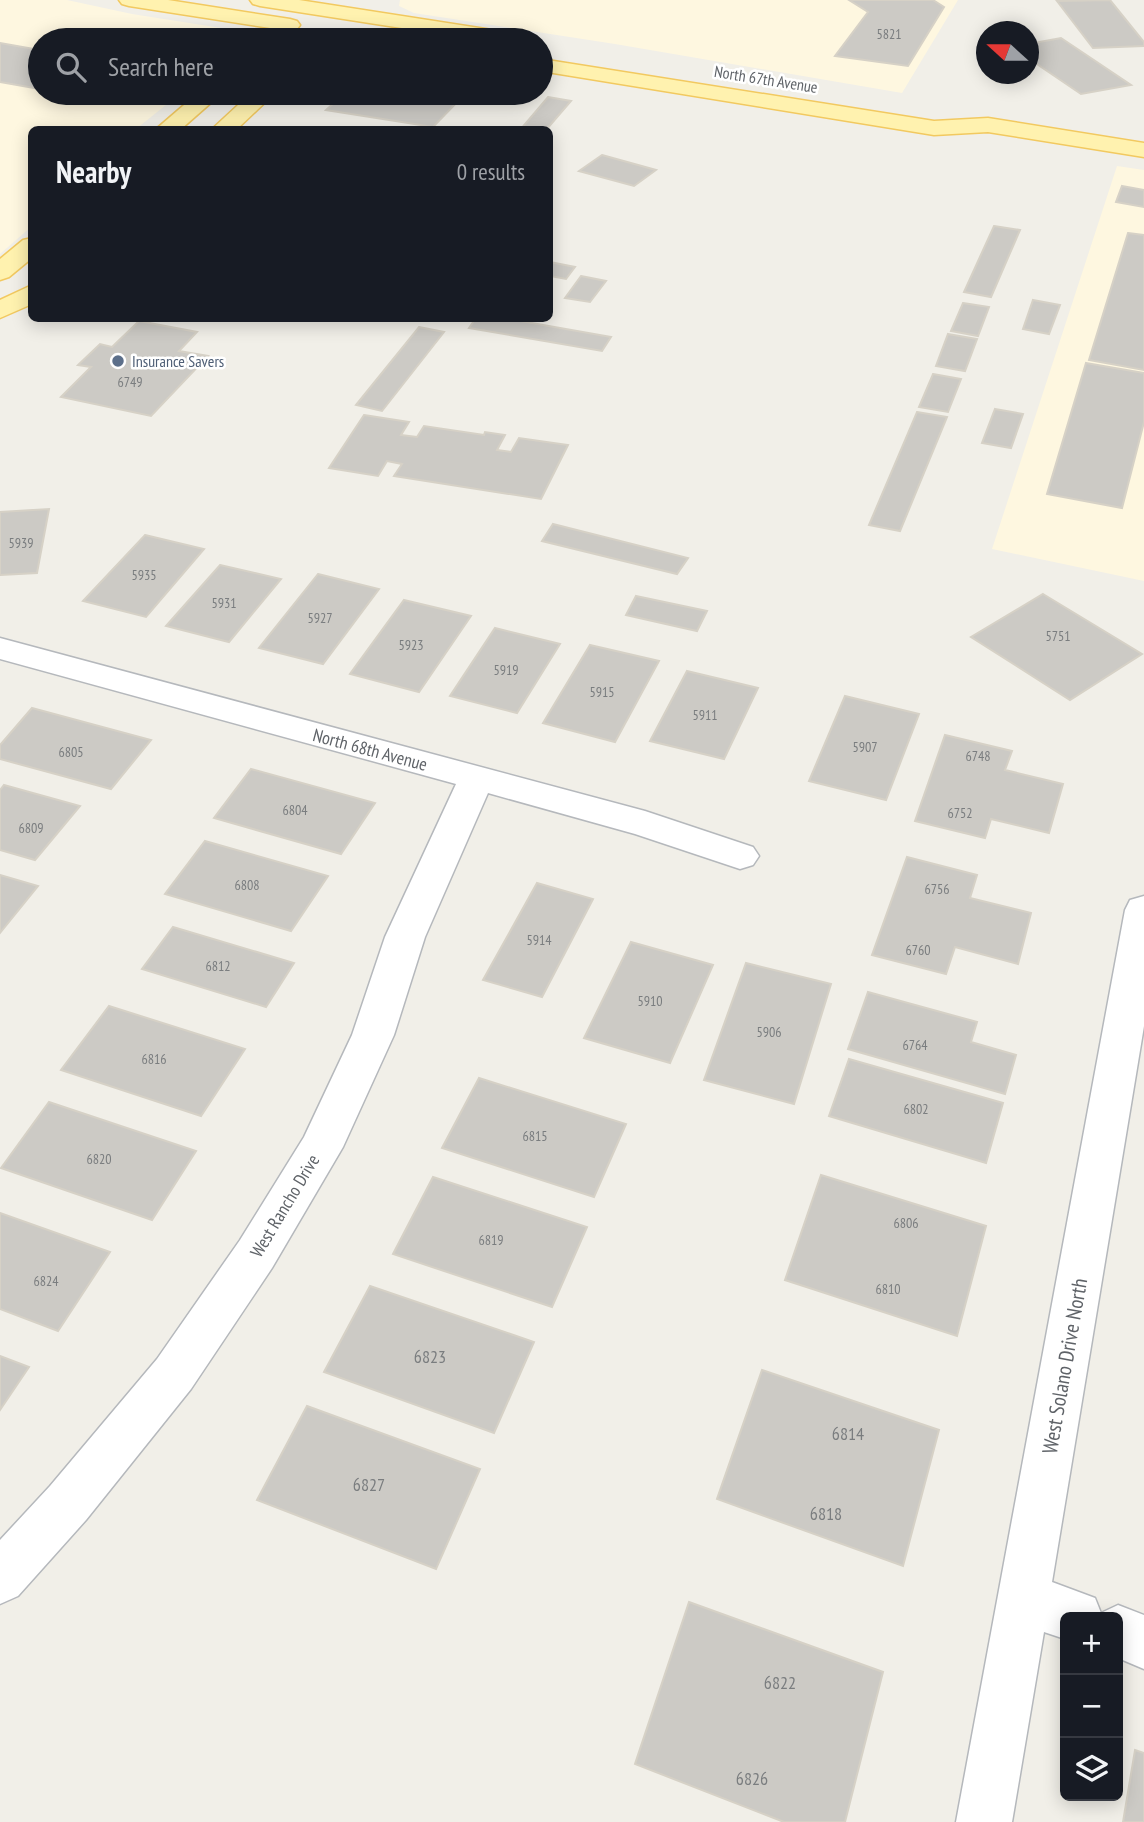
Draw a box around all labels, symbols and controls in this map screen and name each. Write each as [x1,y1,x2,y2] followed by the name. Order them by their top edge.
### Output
[976,21,1039,84] north arrow
[876,25,902,43] house number: 5821
[28,28,553,105] search box
[52,48,90,86] icon: search
[108,50,214,83] text: Search here
[713,61,819,97] street label: North 67th Avenue
[56,152,131,191] text: Nearby
[457,157,525,186] text: 0 results
[132,351,224,371] place label: Insurance Savers
[110,353,126,369] marker: Insurance Savers
[117,373,143,391] house number: 6749
[8,534,34,552] house number: 5939
[131,566,157,584] house number: 5935
[211,594,237,612] house number: 5931
[307,609,333,627] house number: 5927
[1045,627,1071,645] house number: 5751
[398,636,424,654] house number: 5923
[493,661,519,679] house number: 5919
[589,683,615,701] house number: 5915
[692,706,718,724] house number: 5911
[310,723,430,776] street label: North 68th Avenue
[852,738,878,756] house number: 5907
[58,743,84,761] house number: 6805
[965,747,991,765] house number: 6748
[282,801,308,819] house number: 6804
[947,804,973,822] house number: 6752
[18,819,44,837] house number: 6809
[234,876,260,894] house number: 6808
[924,880,950,898] house number: 6756
[526,931,552,949] house number: 5914
[905,941,931,959] house number: 6760
[205,957,231,975] house number: 6812
[637,992,663,1010] house number: 5910
[756,1023,782,1041] house number: 5906
[902,1036,928,1054] house number: 6764
[141,1050,167,1068] house number: 6816
[903,1100,929,1118] house number: 6802
[522,1127,548,1145] house number: 6815
[86,1150,112,1168] house number: 6820
[245,1150,324,1261] street label: West Rancho Drive
[893,1214,919,1232] house number: 6806
[478,1231,504,1249] house number: 6819
[33,1272,59,1290] house number: 6824
[1036,1276,1093,1456] street label: West Solano Drive North
[875,1280,901,1298] house number: 6810
[414,1345,446,1368] house number: 6823
[832,1422,864,1445] house number: 6814
[353,1473,385,1496] house number: 6827
[810,1502,842,1525] house number: 6818
[1060,1612,1123,1801] map controls
[1060,1612,1123,1675] button: +
[764,1671,796,1694] house number: 6822
[1060,1675,1123,1738] button: −
[1060,1738,1123,1801] button: layers
[736,1767,768,1790] house number: 6826

